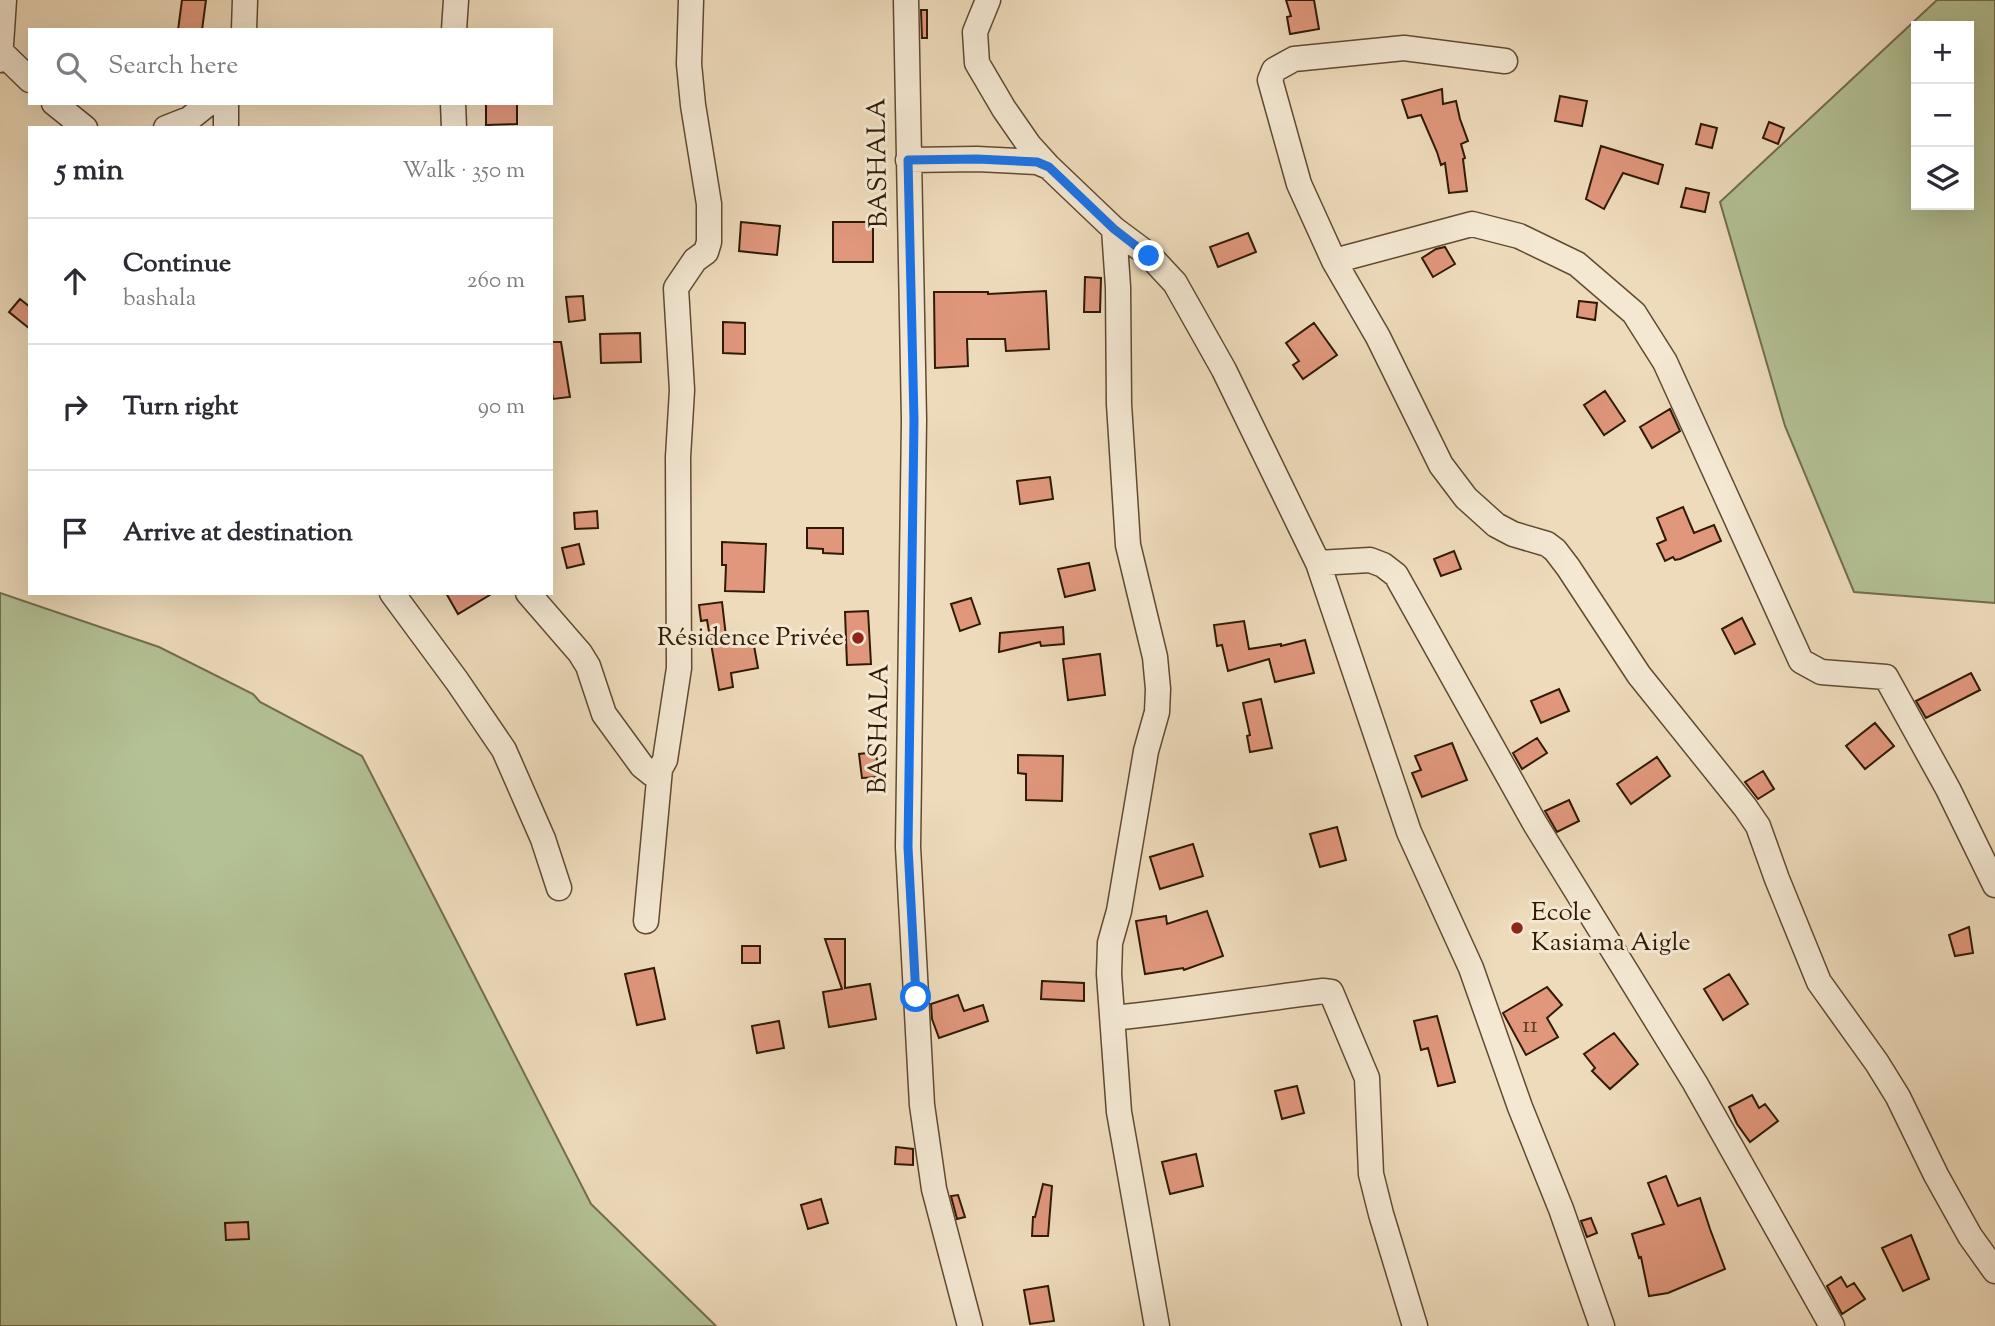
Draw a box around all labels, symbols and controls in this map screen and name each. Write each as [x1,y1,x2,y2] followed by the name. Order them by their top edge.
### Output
[1911,21,1974,210] map controls
[1911,21,1974,84] button: +
[28,28,553,105] search box
[52,48,90,86] icon: search
[108,48,238,85] text: Search here
[1911,84,1974,147] button: −
[859,98,899,228] street label: BASHALA
[1911,147,1974,210] button: layers
[56,150,124,193] text: 5 min
[402,155,525,188] text: Walk · 350 m
[1133,240,1164,271] route end
[123,246,231,283] text: Continue
[56,262,94,300] icon: ahead
[467,265,525,298] text: 260 m
[123,283,196,316] text: bashala
[56,388,94,426] icon: right
[123,389,238,426] text: Turn right
[478,391,525,424] text: 90 m
[56,514,94,552] icon: arrive
[123,515,353,552] text: Arrive at destination
[657,620,844,657] place label: Résidence Privée
[850,630,866,646] marker: Résidence Privée
[860,664,900,794] street label: BASHALA
[1531,895,1691,962] place label: Ecole Kasiama Aigle
[1509,920,1525,936] marker: Ecole Kasiama Aigle
[900,981,931,1012] route start
[1522,1010,1538,1043] house number: 11

